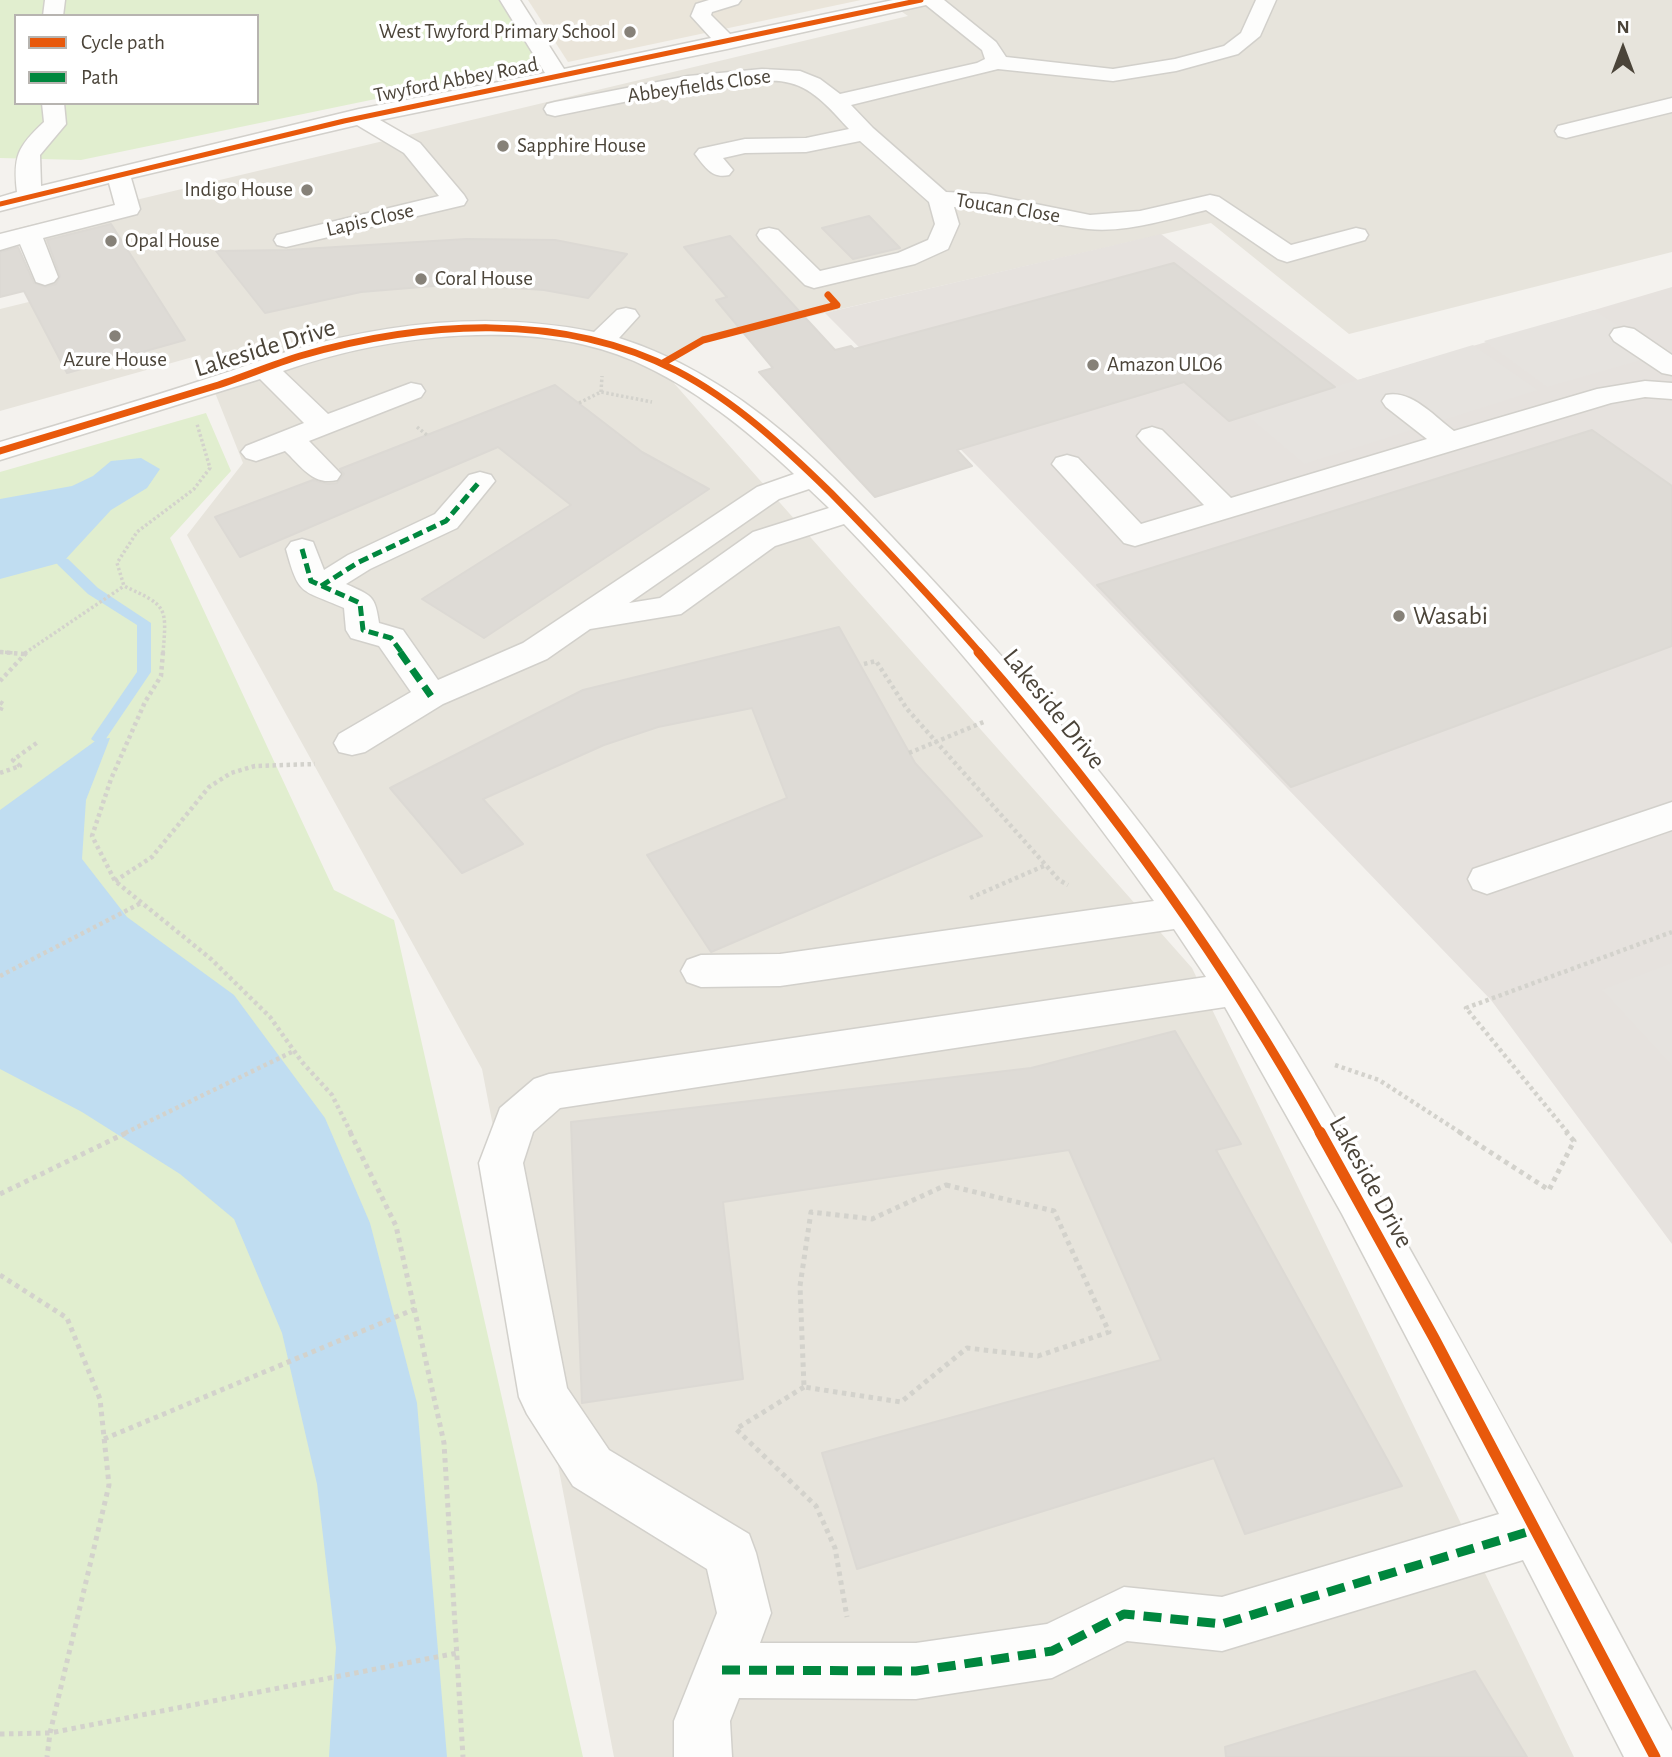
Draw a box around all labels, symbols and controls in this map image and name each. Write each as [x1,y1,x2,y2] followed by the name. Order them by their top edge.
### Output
[14,14,259,105] legend
[1588,14,1658,84] north arrow
[1616,18,1630,37] text: N
[379,19,616,45] place label: West Twyford Primary School
[622,24,638,40] marker: West Twyford Primary School
[81,32,165,53] text: Cycle path
[372,52,540,108] street label: Twyford Abbey Road
[626,63,772,109] street label: Abbeyfields Close
[81,67,119,88] text: Path
[517,133,646,159] place label: Sapphire House
[495,138,511,154] marker: Sapphire House
[184,177,293,203] place label: Indigo House
[299,182,315,198] marker: Indigo House
[954,187,1062,229] street label: Toucan Close
[324,198,416,242] street label: Lapis Close
[125,228,220,254] place label: Opal House
[103,233,119,249] marker: Opal House
[435,266,533,292] place label: Coral House
[413,271,429,287] marker: Coral House
[191,312,339,384] street label: Lakeside Drive
[107,328,123,344] marker: Azure House
[63,347,167,373] place label: Azure House
[1107,352,1223,378] place label: Amazon ULO6
[1085,357,1101,373] marker: Amazon ULO6
[1413,600,1488,632] place label: Wasabi
[1391,608,1407,624] marker: Wasabi
[996,642,1112,776] street label: Lakeside Drive
[1322,1111,1420,1253] street label: Lakeside Drive

